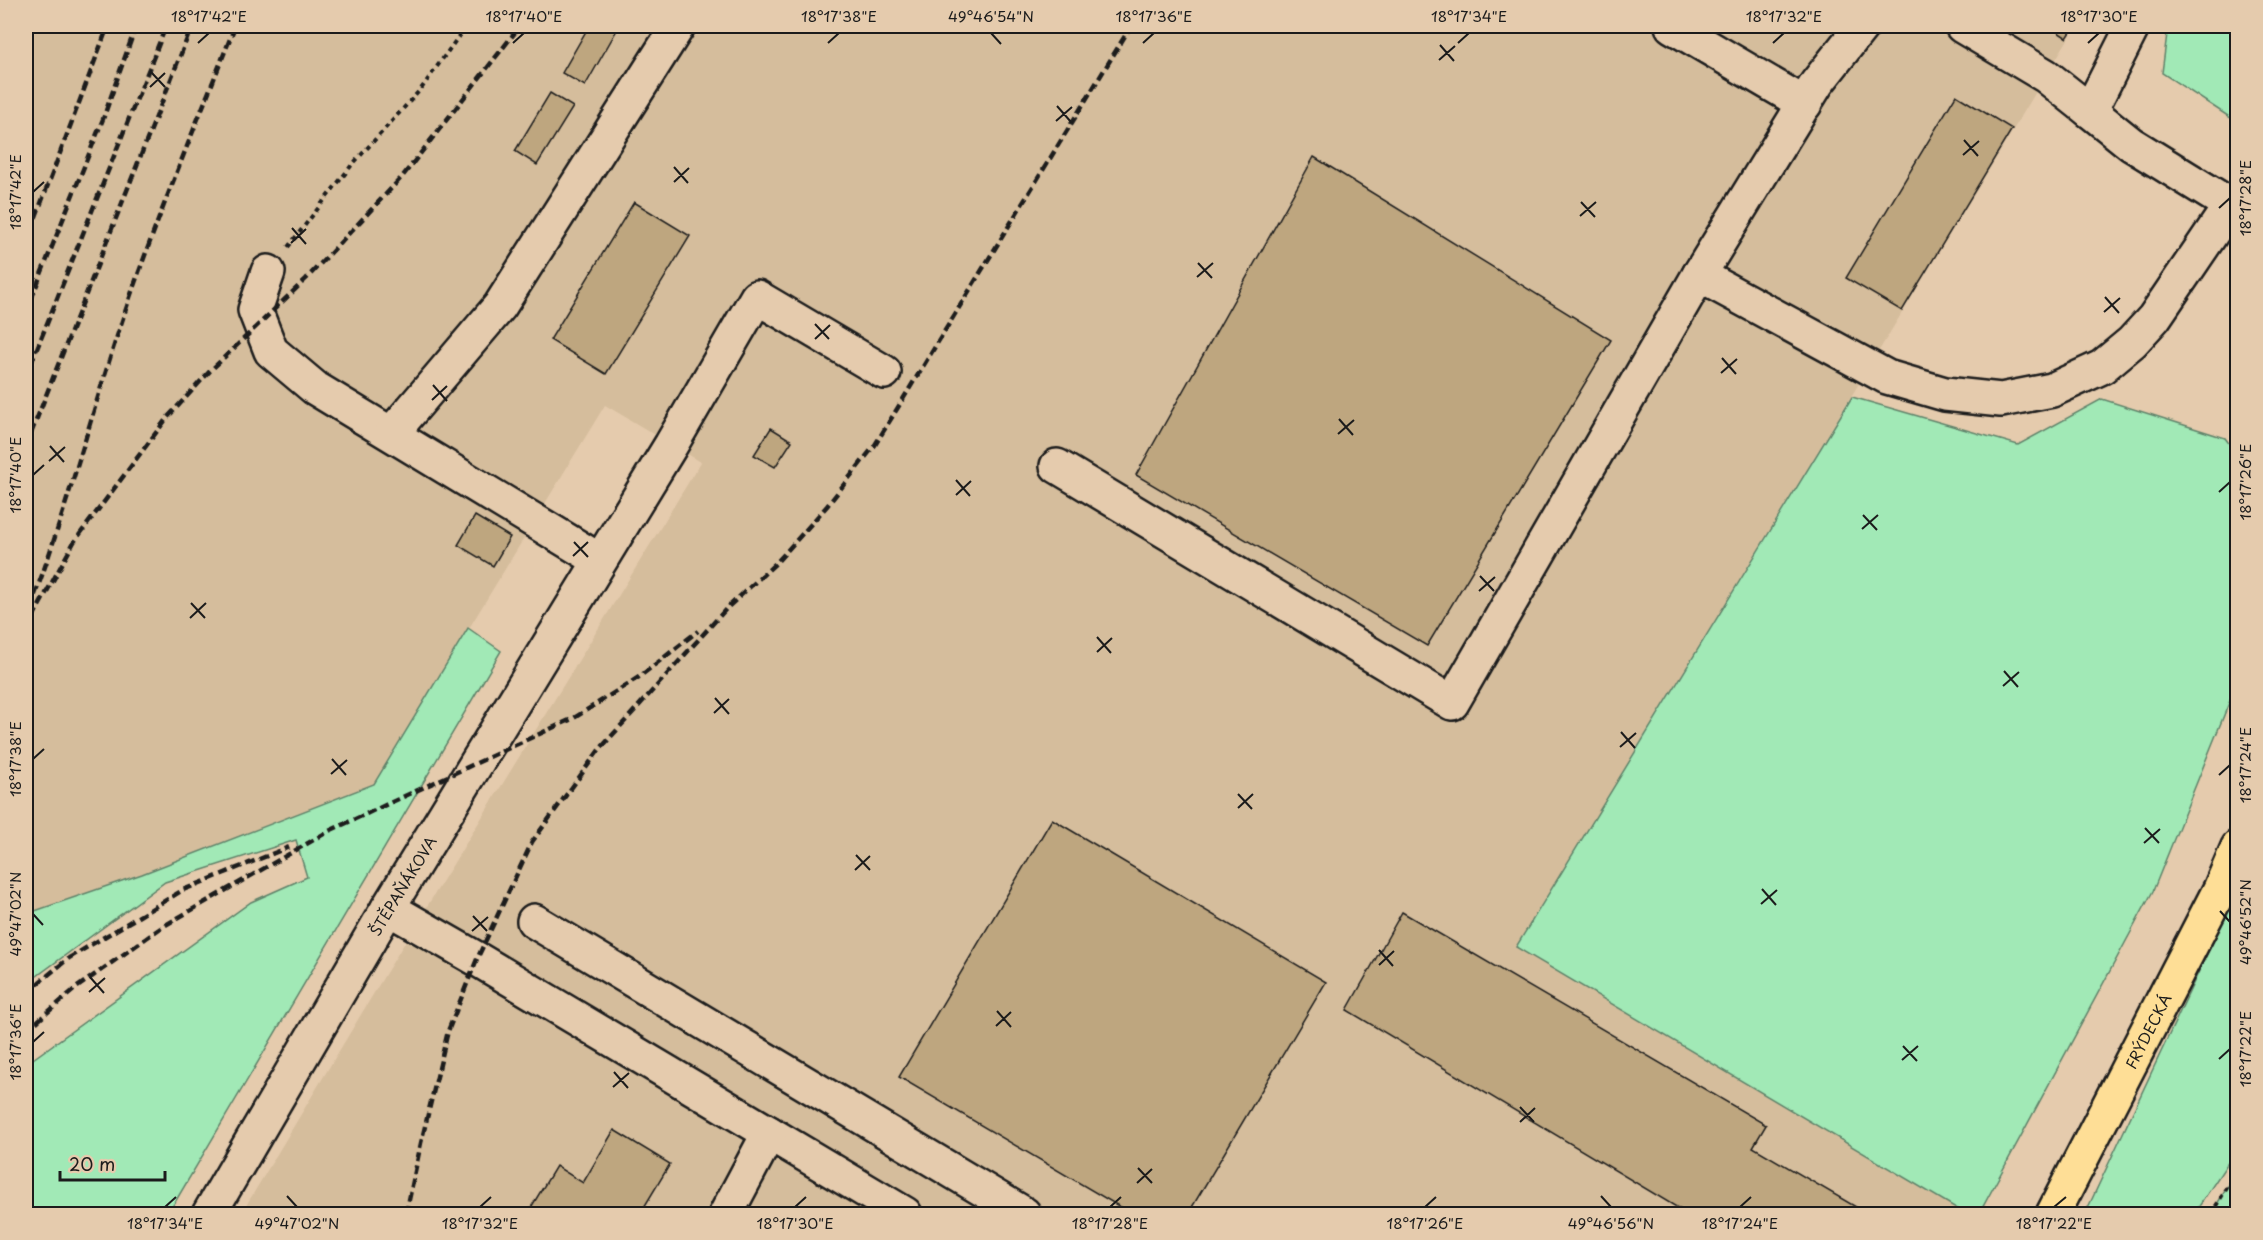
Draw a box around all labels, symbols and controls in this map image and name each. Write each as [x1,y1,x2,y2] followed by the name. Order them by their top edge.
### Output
[171,4,247,27] text: 18°17'42"E
[486,4,562,27] text: 18°17'40"E
[801,4,877,27] text: 18°17'38"E
[948,4,1034,27] text: 49°46'54"N
[1116,4,1192,27] text: 18°17'36"E
[1431,4,1507,27] text: 18°17'34"E
[1746,4,1822,27] text: 18°17'32"E
[2060,4,2138,27] text: 18°17'30"E
[3,154,26,230] text: 18°17'42"E
[2233,160,2256,236] text: 18°17'28"E
[3,437,26,513] text: 18°17'40"E
[2233,444,2256,520] text: 18°17'26"E
[3,721,26,797] text: 18°17'38"E
[2233,727,2256,803] text: 18°17'24"E
[363,831,441,940] street label: ŠTĚPAŇÁKOVA
[3,872,26,956] text: 49°47'02"N
[2233,879,2256,965] text: 49°46'52"N
[2118,989,2176,1072] street label: FRÝDECKÁ
[3,1004,26,1080] text: 18°17'36"E
[2233,1011,2256,1087] text: 18°17'22"E
[60,1144,165,1182] scale bar
[69,1150,115,1177] text: 20 m
[127,1211,203,1234] text: 18°17'34"E
[255,1211,339,1234] text: 49°47'02"N
[442,1211,518,1234] text: 18°17'32"E
[756,1211,834,1234] text: 18°17'30"E
[1072,1211,1148,1234] text: 18°17'28"E
[1387,1211,1463,1234] text: 18°17'26"E
[1568,1211,1654,1234] text: 49°46'56"N
[1702,1211,1778,1234] text: 18°17'24"E
[2016,1211,2092,1234] text: 18°17'22"E

